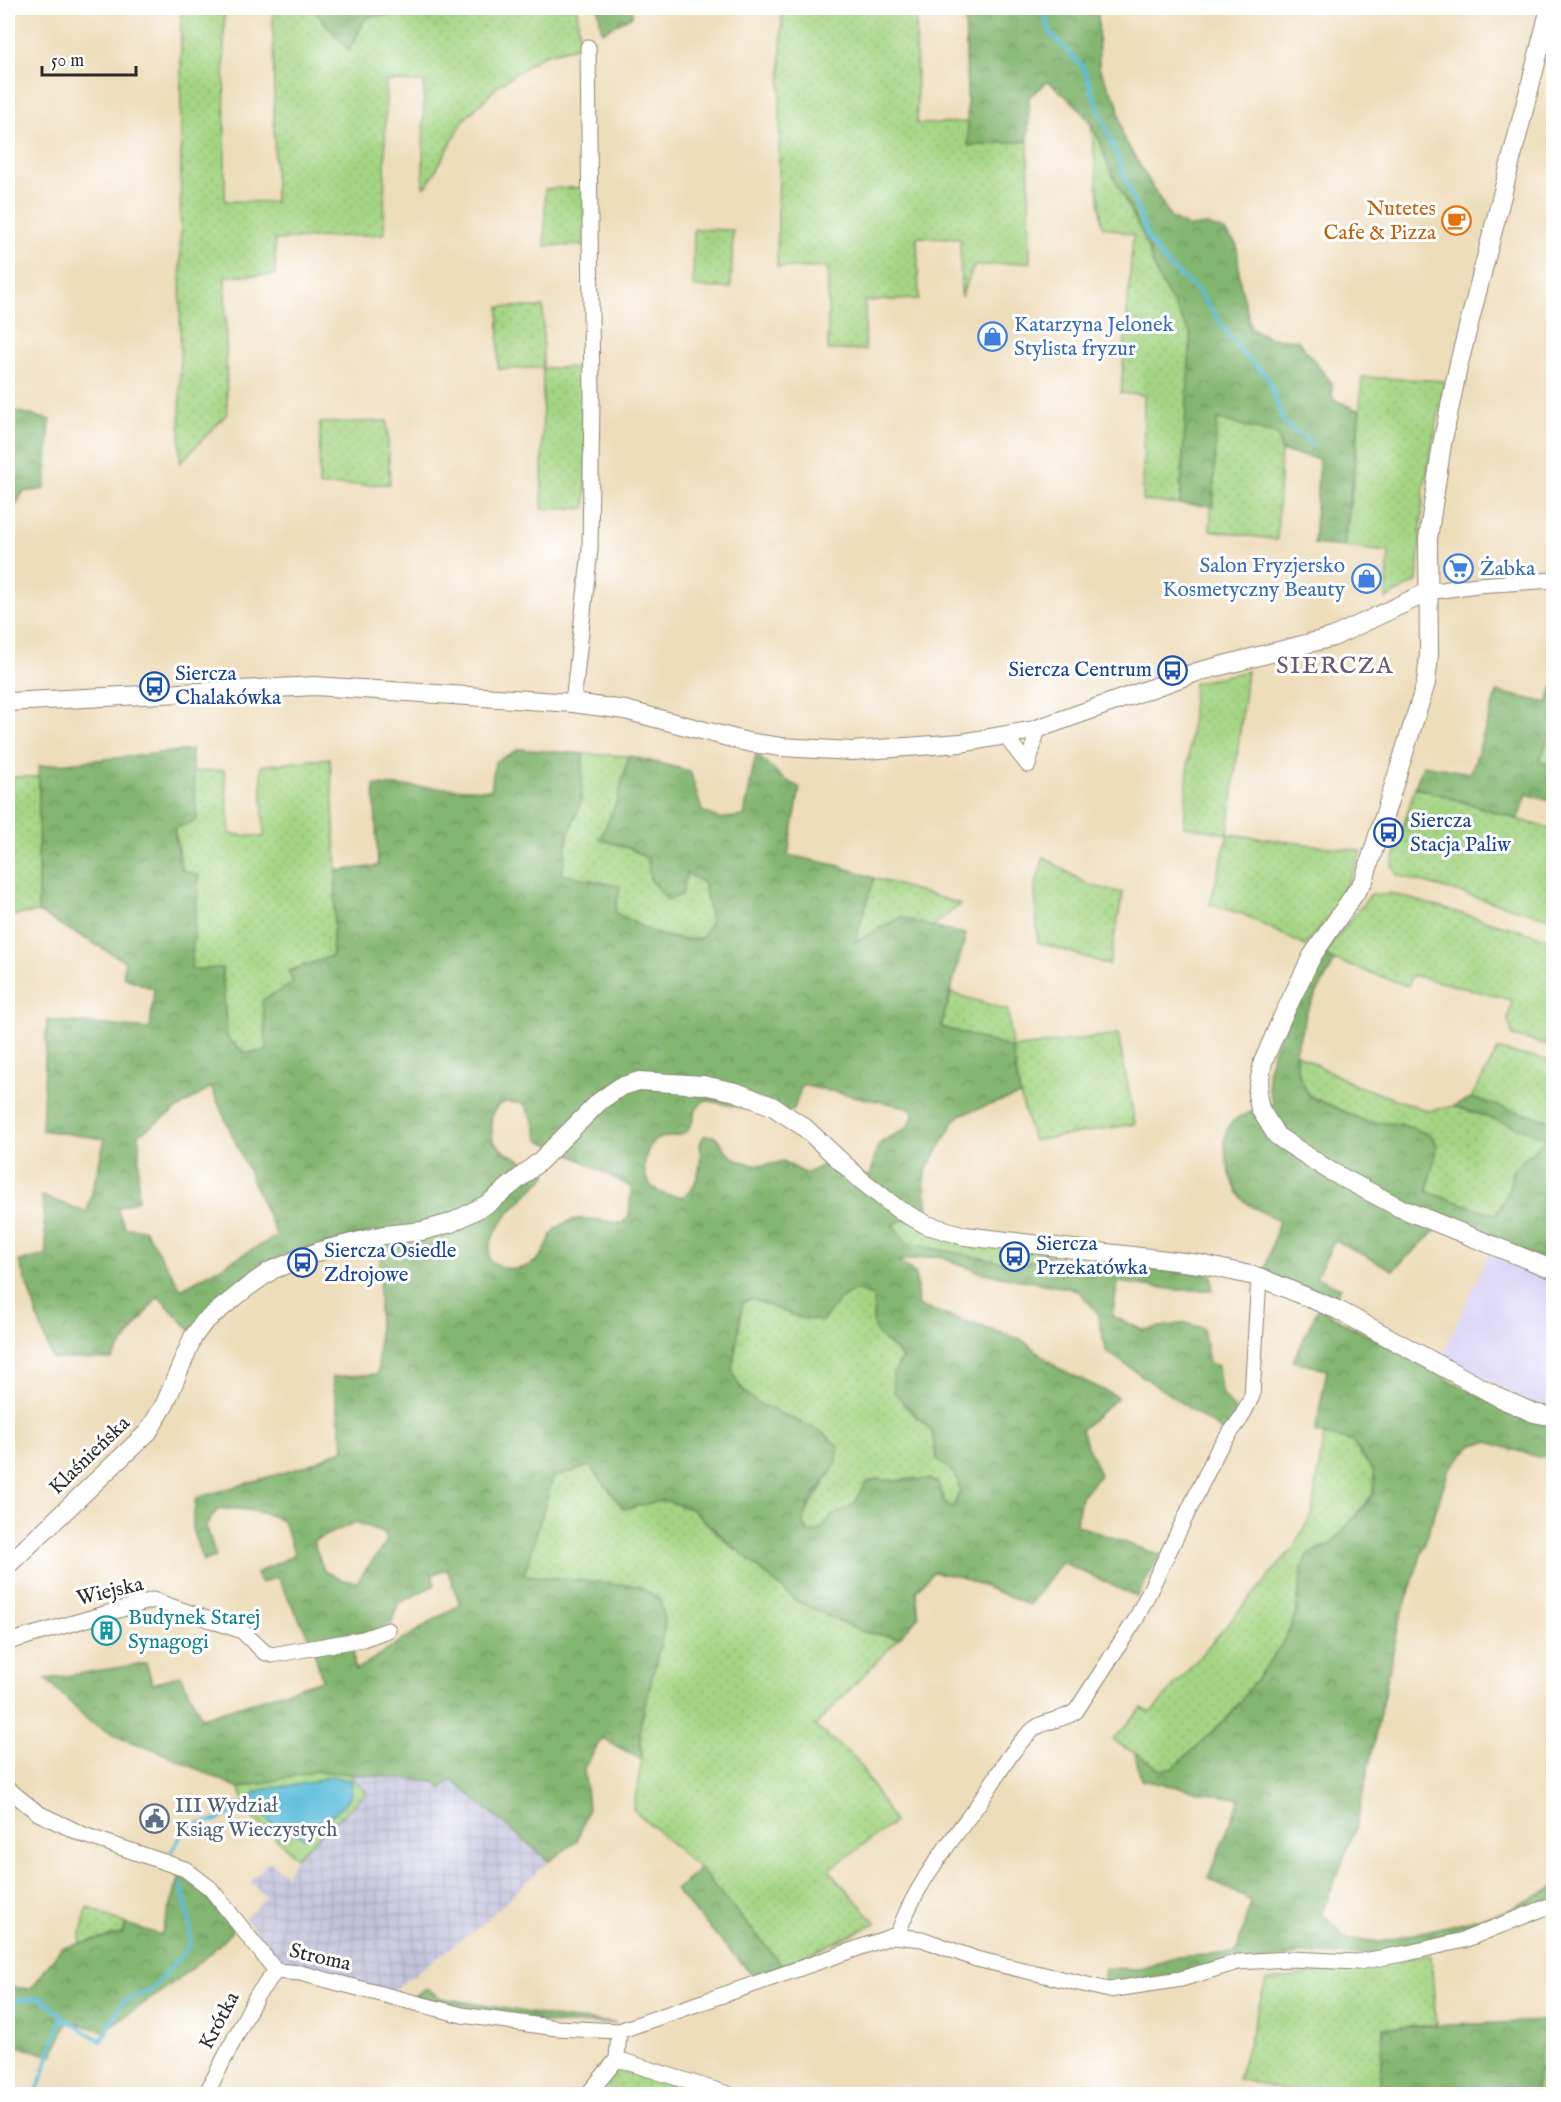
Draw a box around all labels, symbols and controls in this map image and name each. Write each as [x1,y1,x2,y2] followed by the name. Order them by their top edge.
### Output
[42,39,136,77] scale bar
[51,50,84,73] text: 50 m
[1324,196,1437,247] place label: Nutetes Cafe & Pizza
[1441,205,1473,237] cafe icon: Nutetes Cafe & Pizza
[1014,312,1175,363] place label: Katarzyna Jelonek Stylista fryzur
[977,321,1009,353] shop icon: Katarzyna Jelonek Stylista fryzur
[1162,553,1346,604] place label: Salon Fryzjersko Kosmetyczny Beauty
[1443,553,1475,585] supermarket icon: Żabka
[1480,556,1536,583] place label: Żabka
[1350,562,1382,594] shop icon: Salon Fryzjersko Kosmetyczny Beauty
[1276,651,1394,682] district label: SIERCZA
[1157,654,1189,686] bus stop icon: Siercza Centrum
[1008,657,1152,684] place label: Siercza Centrum
[175,661,282,712] place label: Siercza Chalakówka
[138,670,170,702] bus stop icon: Siercza Chalakówka
[1410,808,1512,859] place label: Siercza Stacja Paliw
[1373,817,1405,849] bus stop icon: Siercza Stacja Paliw
[1036,1231,1149,1282] place label: Siercza Przekatówka
[324,1238,457,1289] place label: Siercza Osiedle Zdrojowe
[999,1240,1031,1272] bus stop icon: Siercza Przekatówka
[287,1247,319,1279] bus stop icon: Siercza Osiedle Zdrojowe
[44,1410,137,1501] street label: Klaśnieńska
[74,1571,147,1613] street label: Wiejska
[128,1605,260,1656] place label: Budynek Starej Synagogi
[91,1614,123,1646] building icon: Budynek Starej Synagogi
[175,1793,337,1844] place label: III Wydział Ksiąg Wieczystych
[138,1802,170,1834] public building icon: III Wydział Ksiąg Wieczystych
[287,1938,354,1978] street label: Stroma
[194,1987,247,2055] street label: Krótka

